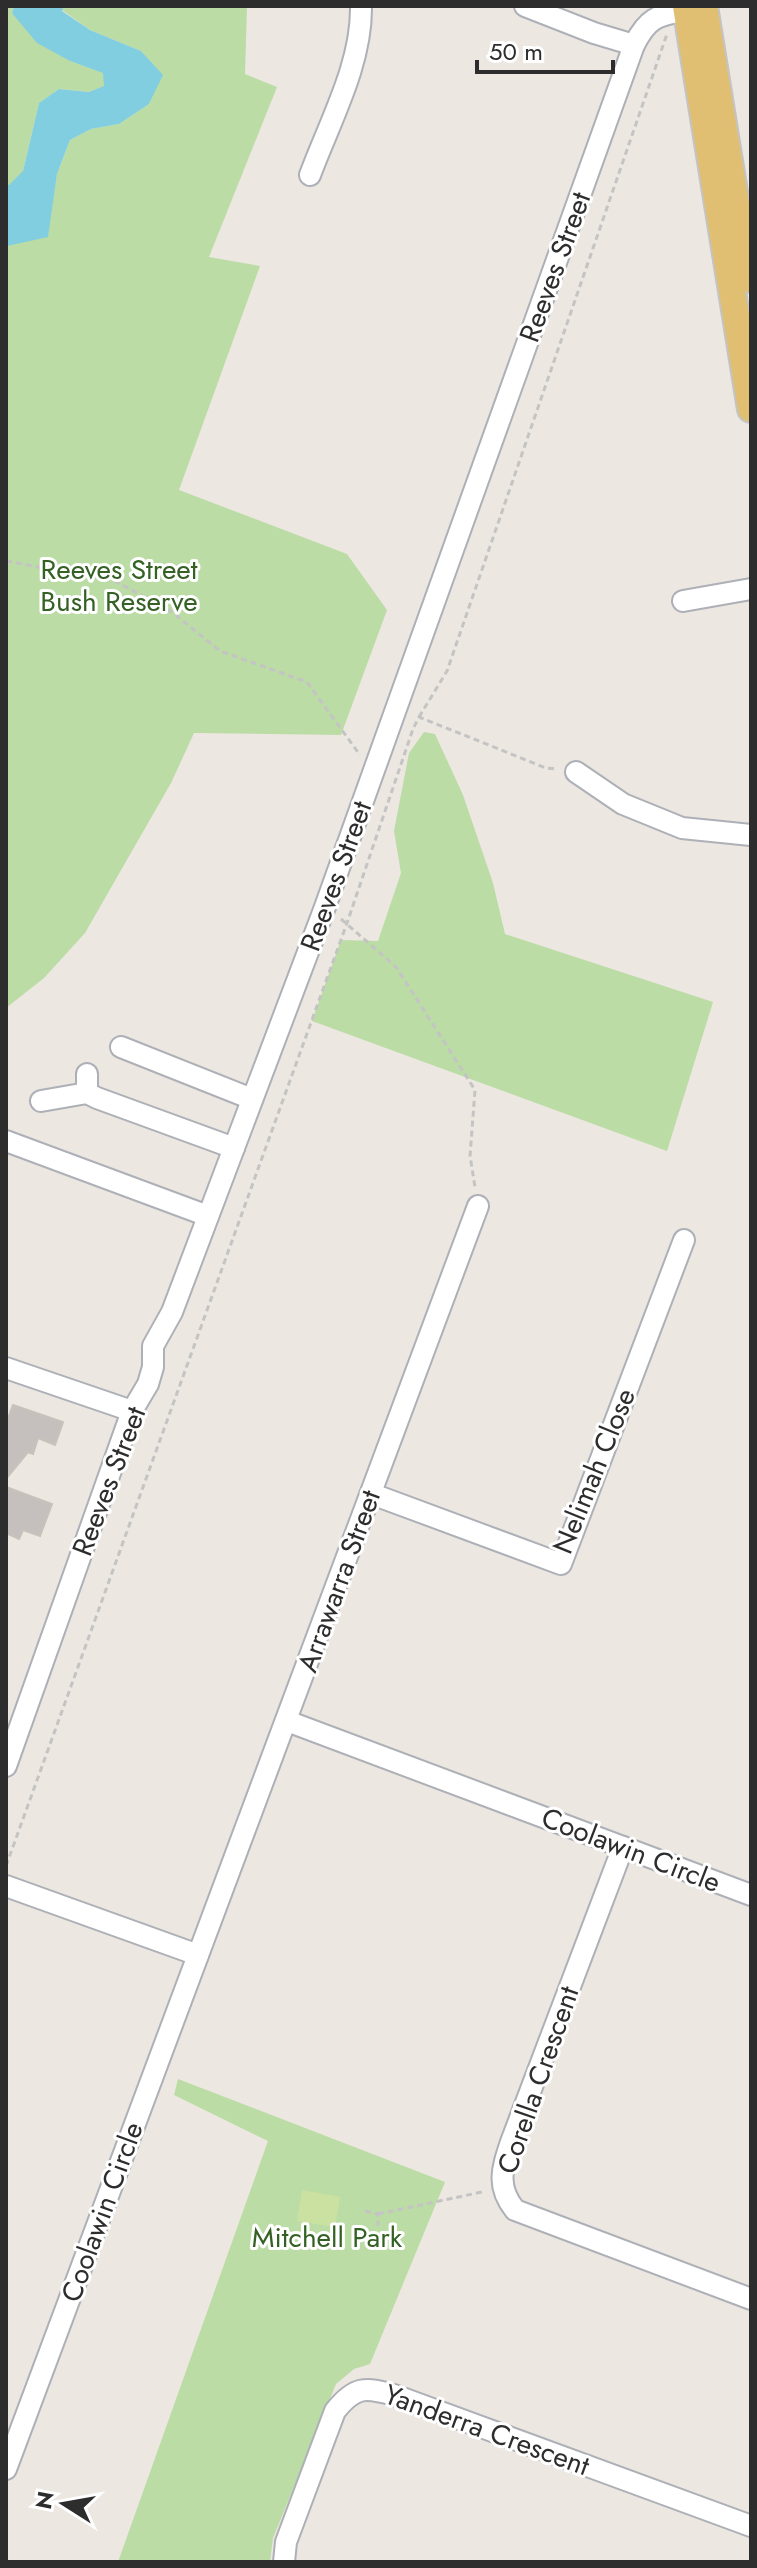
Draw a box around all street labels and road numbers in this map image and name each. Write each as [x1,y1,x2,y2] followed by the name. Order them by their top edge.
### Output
[509,186,601,348] street label: Reeves Street
[290,795,382,957] street label: Reeves Street
[542,1382,646,1560] street label: Nelimah Close
[62,1400,156,1562] street label: Reeves Street
[287,1484,391,1678] street label: Arrawarra Street
[536,1797,726,1903] street label: Coolawin Circle
[487,1980,589,2179] street label: Corella Crescent
[50,2116,154,2308] street label: Coolawin Circle
[379,2374,596,2486] street label: Yanderra Crescent

